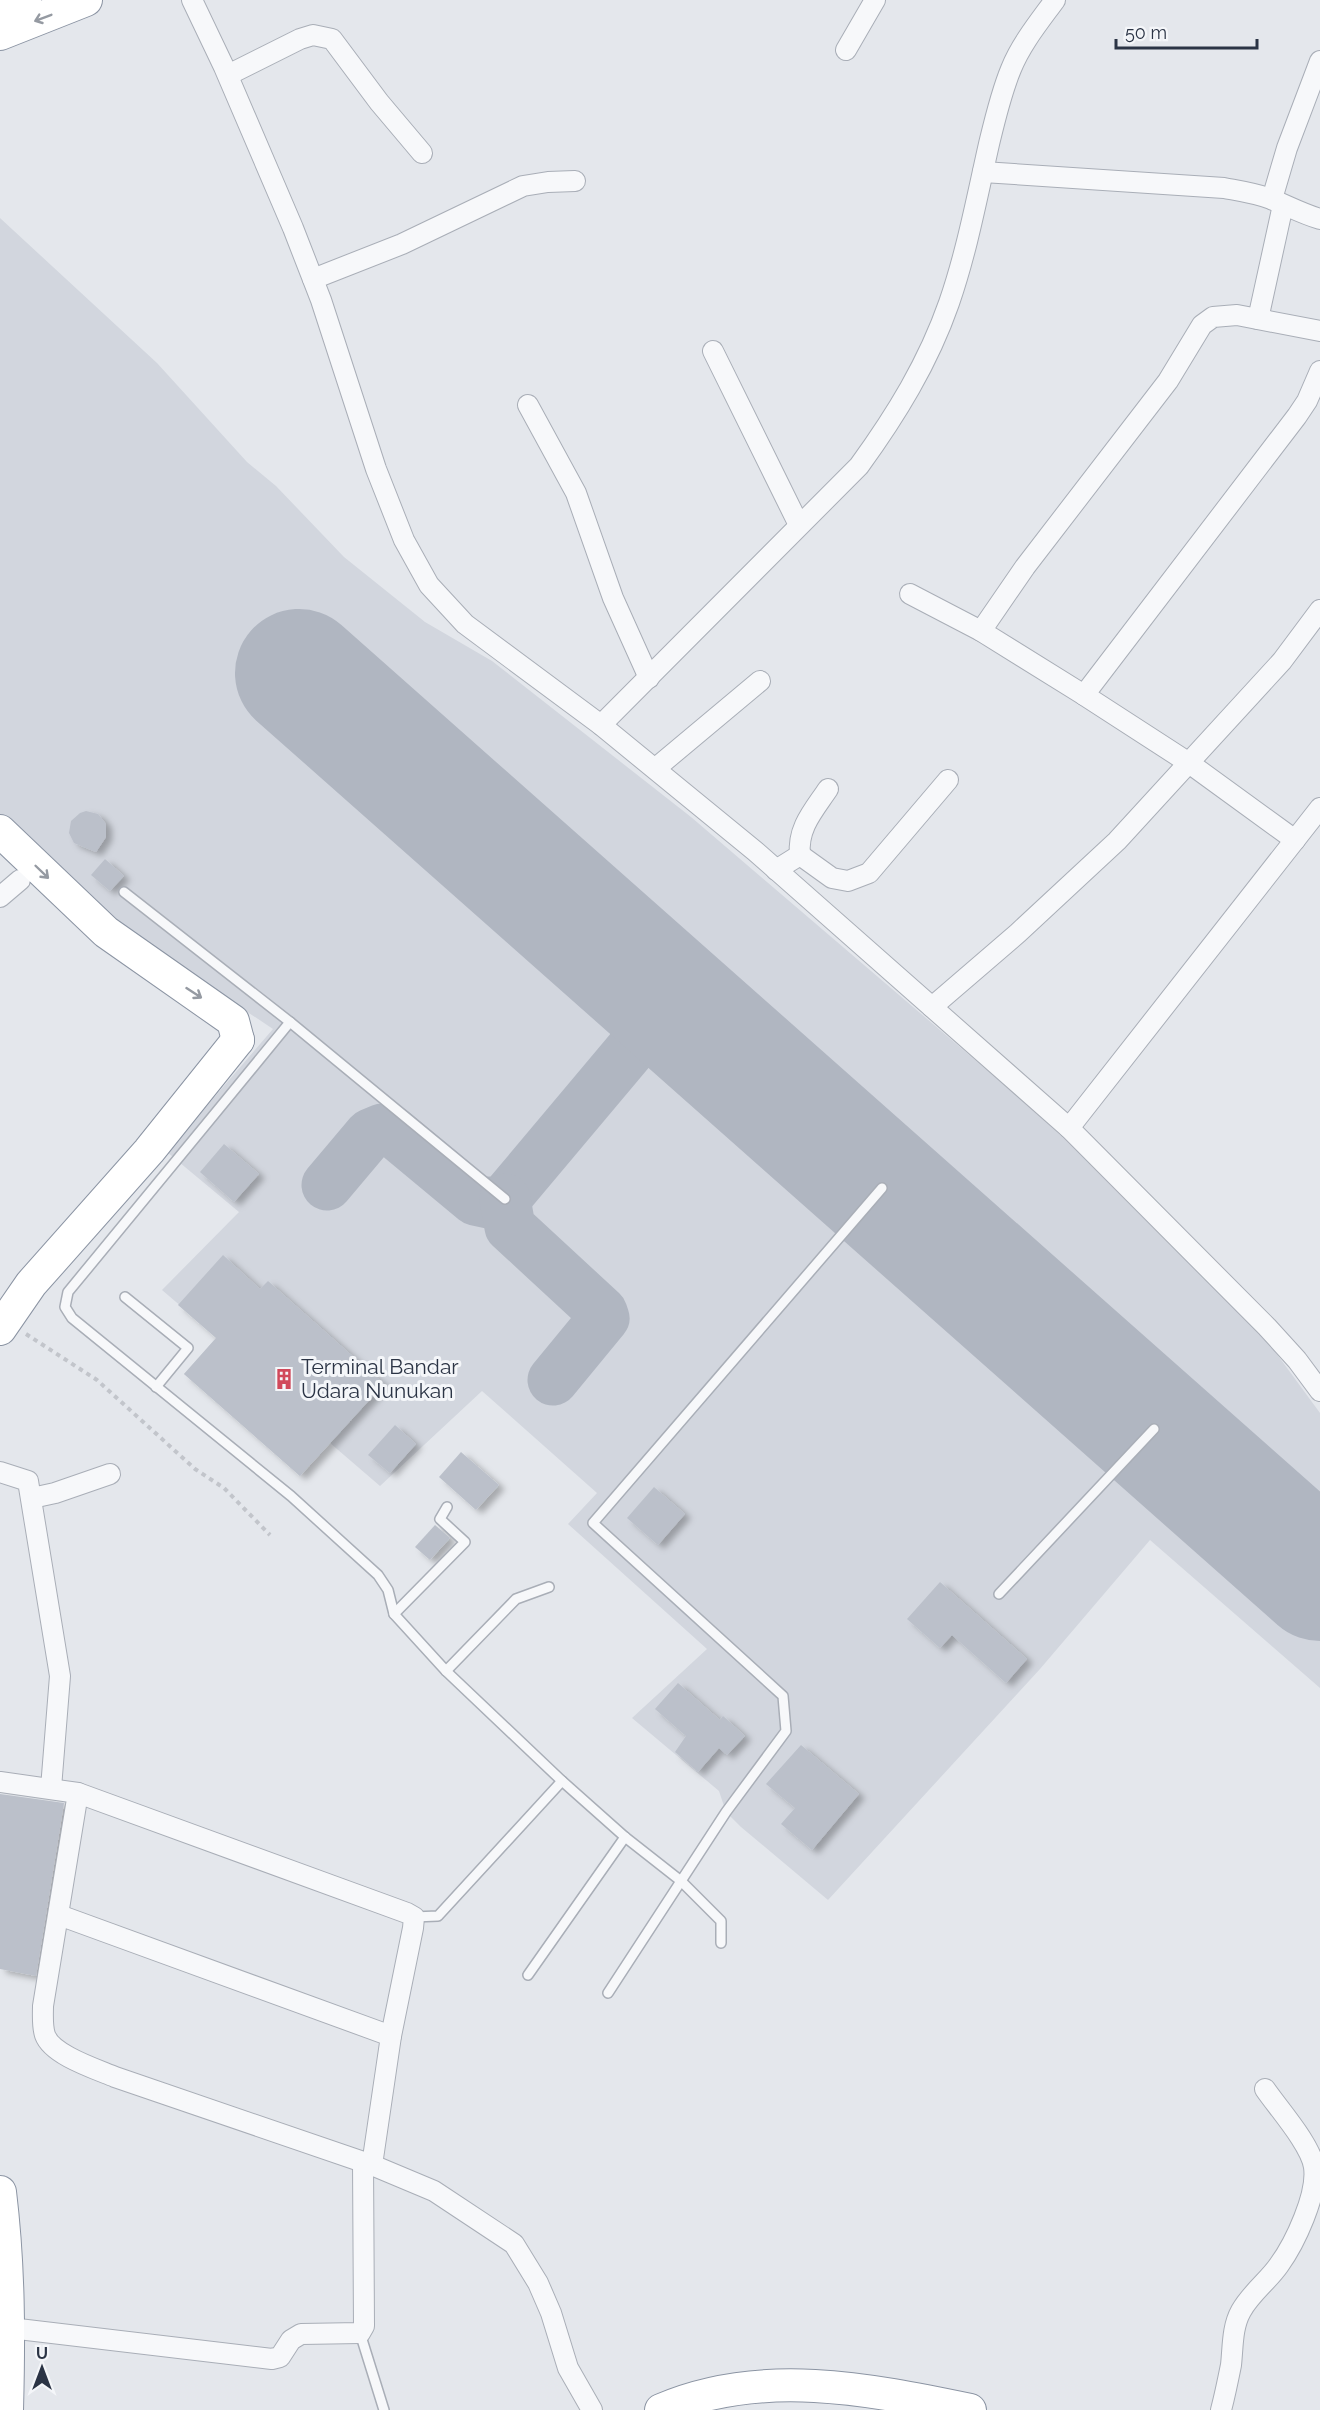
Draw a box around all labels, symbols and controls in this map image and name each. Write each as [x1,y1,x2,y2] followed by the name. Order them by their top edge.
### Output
[1116,12,1257,50] scale bar
[34,13,53,24] one-way arrow
[1125,22,1167,43] text: 50 m
[35,865,50,879] one-way arrow
[186,986,203,999] one-way arrow
[301,1354,459,1403] place label: Terminal Bandar Udara Nunukan
[272,1367,296,1391] building icon: Terminal Bandar Udara Nunukan
[12,2338,72,2398] north arrow
[36,2344,48,2363] text: U

